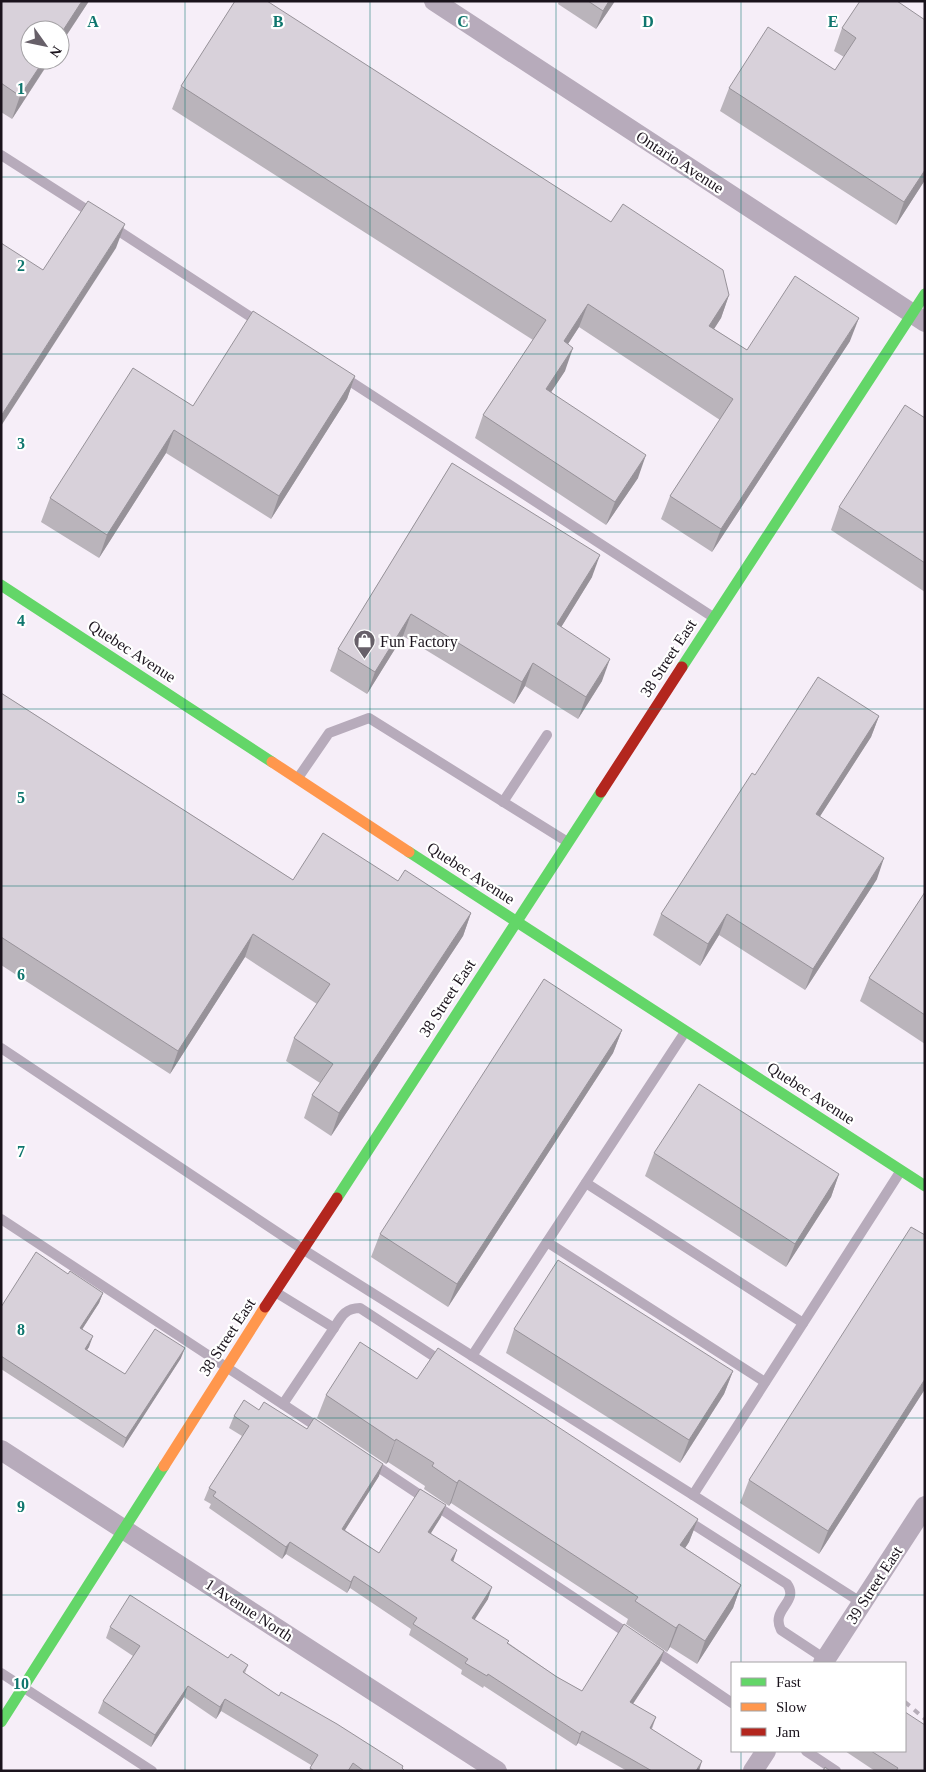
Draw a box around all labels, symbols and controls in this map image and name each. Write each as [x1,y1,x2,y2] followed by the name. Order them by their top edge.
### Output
[87,13,99,30] text: A
[273,13,284,30] text: B
[457,13,469,30] text: C
[642,13,654,30] text: D
[828,13,838,30] text: E
[20,20,70,70] north arrow
[46,43,65,60] text: N
[17,80,25,97] text: 1
[633,127,727,197] street label: Ontario Avenue
[17,257,25,274] text: 2
[17,435,25,452] text: 3
[17,612,25,629] text: 4
[85,616,179,686] street label: Quebec Avenue
[637,616,700,700] street label: 38 Street East
[352,629,376,660] shop icon: Fun Factory
[380,633,458,651] place label: Fun Factory
[17,789,25,806] text: 5
[424,838,518,908] street label: Quebec Avenue
[416,956,479,1040] street label: 38 Street East
[17,966,25,983] text: 6
[764,1058,858,1128] street label: Quebec Avenue
[17,1143,25,1160] text: 7
[196,1295,259,1379] street label: 38 Street East
[17,1321,25,1338] text: 8
[17,1498,25,1515] text: 9
[843,1543,906,1627] street label: 39 Street East
[202,1575,296,1645] street label: 1 Avenue North
[731,1662,906,1752] legend
[776,1674,802,1690] text: Fast
[13,1675,29,1692] text: 10
[776,1699,807,1715] text: Slow
[776,1724,800,1740] text: Jam

